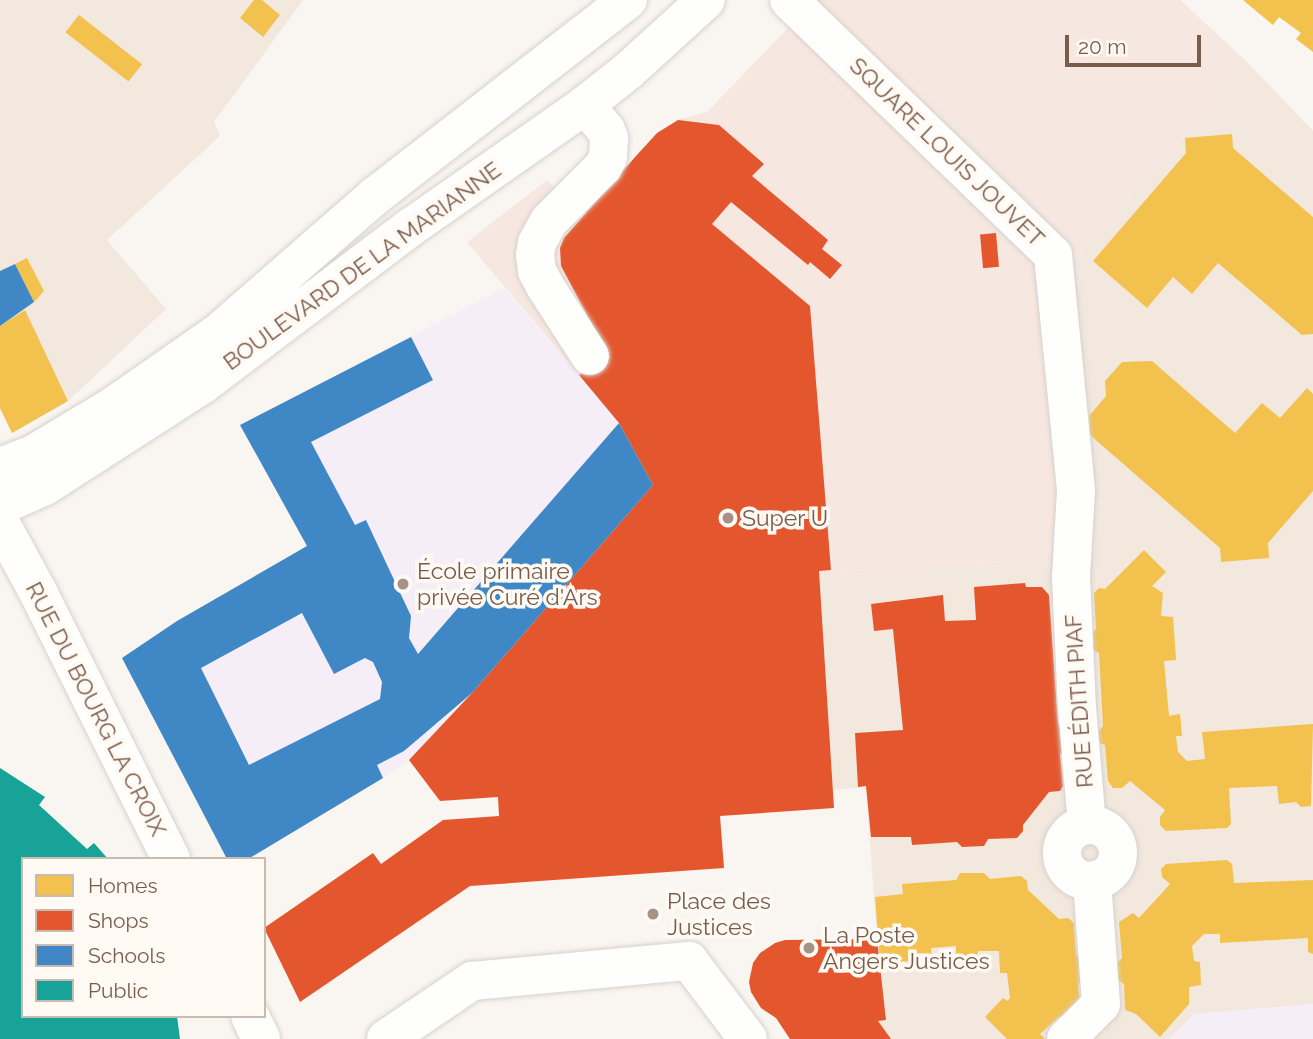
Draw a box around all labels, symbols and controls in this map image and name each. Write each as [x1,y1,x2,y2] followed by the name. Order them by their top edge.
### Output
[1068,21,1204,65] scale bar
[1078,34,1126,59] text: 20 m
[844,52,1050,252] street label: SQUARE LOUIS JOUVET
[218,156,506,376] street label: BOULEVARD DE LA MARIANNE
[742,504,829,532] place label: Super U
[720,510,736,526] marker: Super U
[417,557,598,611] place label: École primaire privée Curé d'Ars
[395,576,411,592] marker: École primaire privée Curé d'Ars
[20,577,172,841] street label: RUE DU BOURG LA CROIX
[1059,613,1099,789] street label: RUE ÉDITH PIAF
[21,857,266,1018] legend
[88,873,158,898] text: Homes
[667,887,771,941] place label: Place des Justices
[645,906,661,922] marker: Place des Justices
[88,908,149,933] text: Shops
[823,921,990,975] place label: La Poste Angers Justices
[801,940,817,956] marker: La Poste Angers Justices
[88,943,165,968] text: Schools
[88,978,148,1003] text: Public

